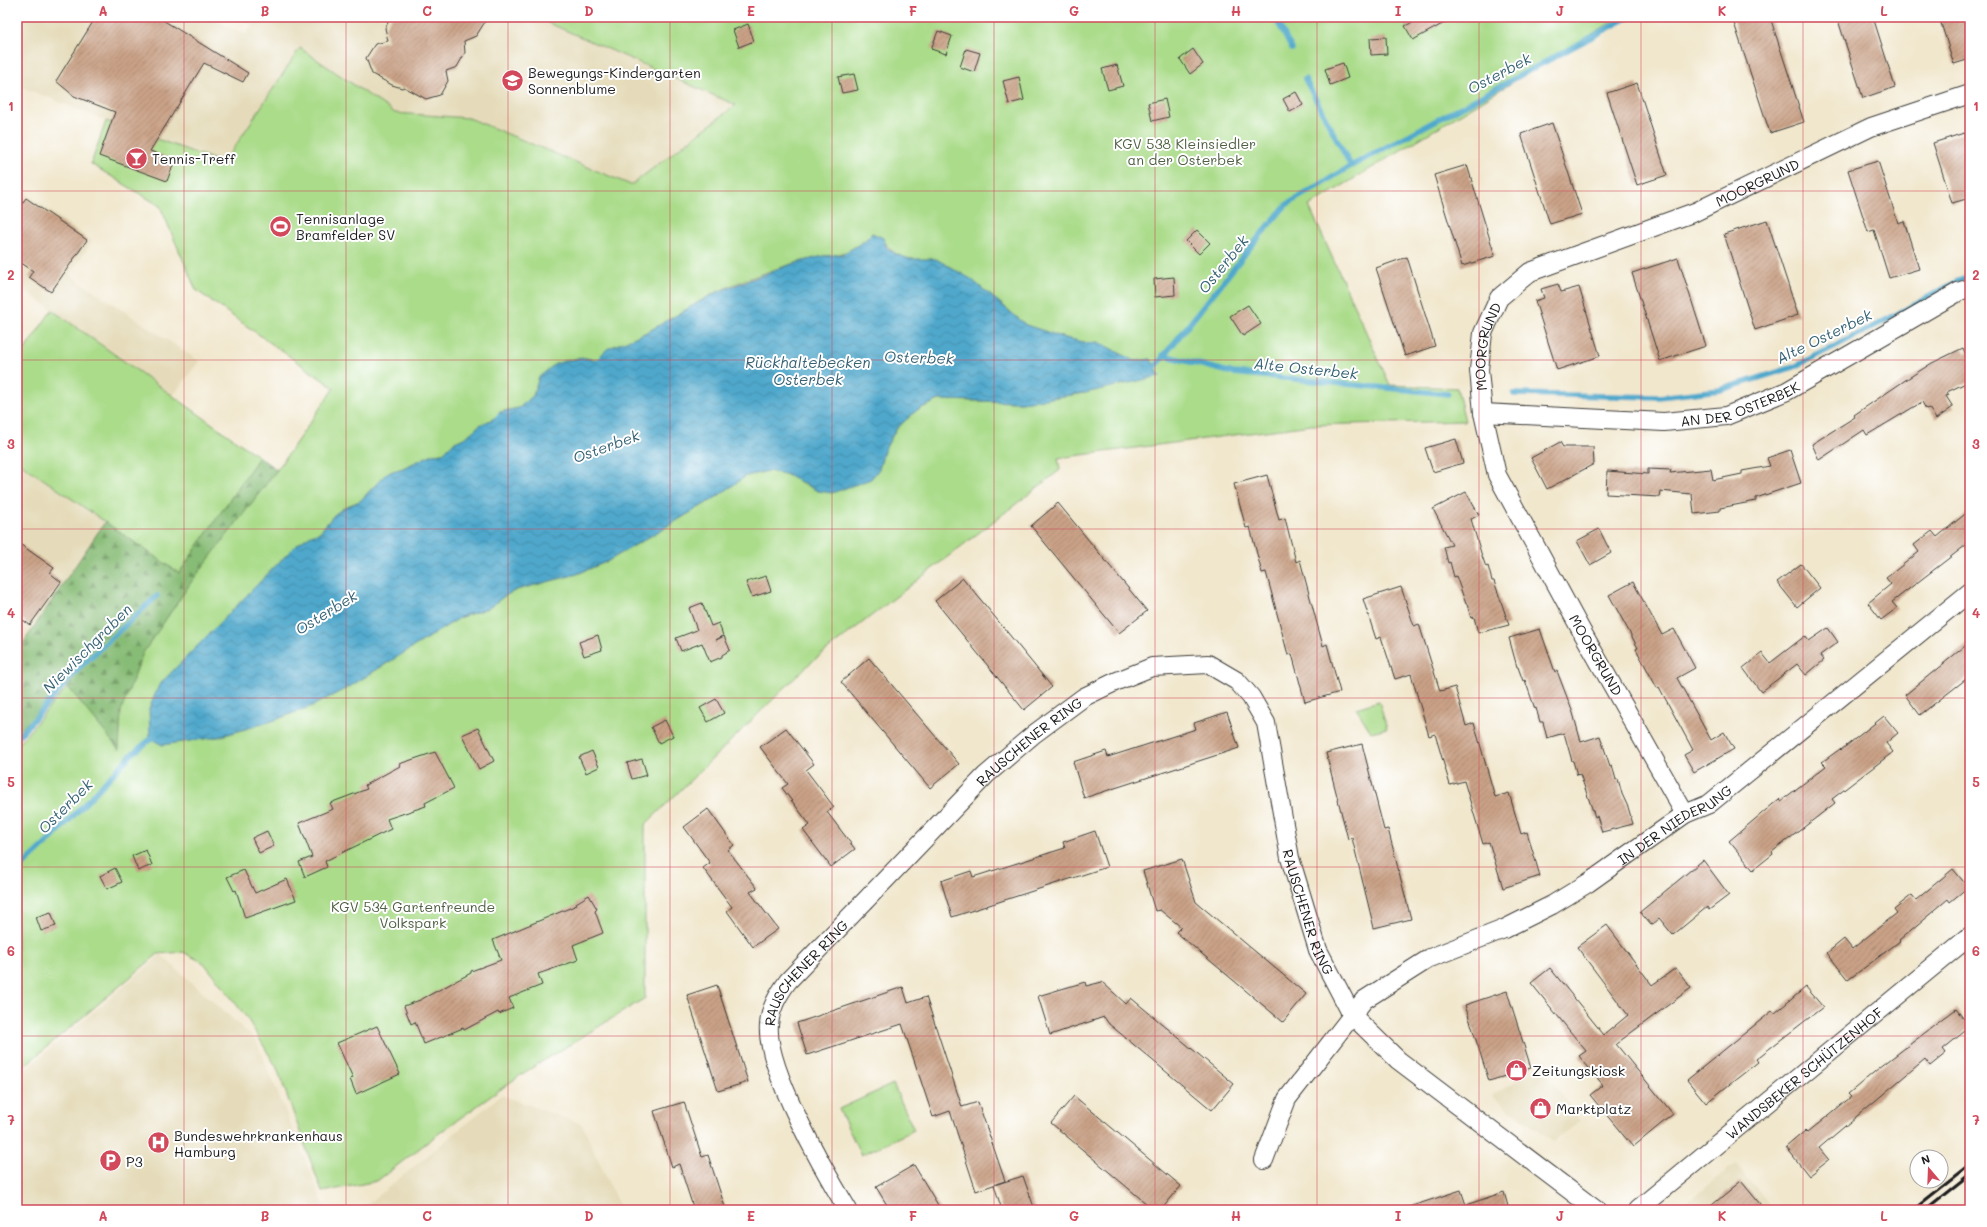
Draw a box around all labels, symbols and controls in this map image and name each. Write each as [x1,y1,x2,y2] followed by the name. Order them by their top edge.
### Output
[98,2,108,19] text: A
[261,2,270,19] text: B
[422,2,432,19] text: C
[584,2,594,19] text: D
[747,2,755,19] text: E
[909,2,917,19] text: F
[1069,2,1079,19] text: G
[1231,2,1241,19] text: H
[1395,2,1402,19] text: I
[1556,2,1564,19] text: J
[1718,2,1727,19] text: K
[1880,2,1888,19] text: L
[1464,47,1535,98] water label: Osterbek
[528,63,701,98] place label: Bewegungs-Kindergarten Sonnenblume
[500,67,526,93] school or university icon: Bewegungs-Kindergarten Sonnenblume
[8,97,14,114] text: 1
[1973,97,1979,114] text: 1
[1114,134,1256,169] park label: KGV 538 Kleinsiedler an der Osterbek
[124,145,150,171] bar icon: Tennis-Treff
[152,149,236,168] place label: Tennis-Treff
[1712,154,1802,210] street label: MOORGRUND
[296,209,395,244] place label: Tennisanlage Bramfelder SV
[267,213,293,239] sports icon: Tennisanlage Bramfelder SV
[1193,230,1253,297] water label: Osterbek
[7,266,15,283] text: 2
[1972,266,1980,283] text: 2
[1469,299,1505,392] street label: MOORGRUND
[1773,304,1876,368] water label: Alte Osterbek
[884,346,955,368] water label: Osterbek
[745,352,871,389] water label: Rückhaltebecken Osterbek
[1253,353,1360,383] water label: Alte Osterbek
[1679,376,1803,430] street label: AN DER OSTERBEK
[570,424,643,467] water label: Osterbek
[7,435,15,452] text: 3
[1972,435,1980,452] text: 3
[291,585,362,639] water label: Osterbek
[38,599,136,697] water label: Niewischgraben
[7,604,15,621] text: 4
[1972,604,1980,621] text: 4
[1565,611,1627,699] street label: MOORGRUND
[971,692,1086,790] street label: RAUSCHENER RING
[7,773,15,790] text: 5
[1972,773,1980,790] text: 5
[33,774,97,838] water label: Osterbek
[1614,780,1736,869] street label: IN DER NIEDERUNG
[1279,848,1339,978] street label: RAUSCHENER RING
[331,897,495,932] park label: KGV 534 Gartenfreunde Volkspark
[759,915,852,1027] street label: RAUSCHENER RING
[7,942,15,959] text: 6
[1972,942,1980,959] text: 6
[1721,1002,1887,1143] street label: WANDSBEKER SCHÜTZENHOF
[1503,1057,1529,1083] shop icon: Zeitungskiosk
[1532,1061,1625,1080] place label: Zeitungskiosk
[1527,1095,1553,1121] shop icon: Marktplatz
[1556,1099,1632,1118] place label: Marktplatz
[7,1111,15,1128] text: 7
[1972,1111,1980,1128] text: 7
[174,1126,343,1161] place label: Bundeswehrkrankenhaus Hamburg
[145,1130,171,1156] hospital icon: Bundeswehrkrankenhaus Hamburg
[97,1148,123,1174] parking icon: P3
[1909,1149,1949,1189] north arrow
[1919,1151,1932,1168] text: N
[126,1152,143,1171] place label: P3
[98,1207,108,1224] text: A
[261,1207,270,1224] text: B
[422,1207,432,1224] text: C
[584,1207,594,1224] text: D
[747,1207,755,1224] text: E
[909,1207,917,1224] text: F
[1069,1207,1079,1224] text: G
[1231,1207,1241,1224] text: H
[1395,1207,1402,1224] text: I
[1556,1207,1564,1224] text: J
[1718,1207,1727,1224] text: K
[1880,1207,1888,1224] text: L

